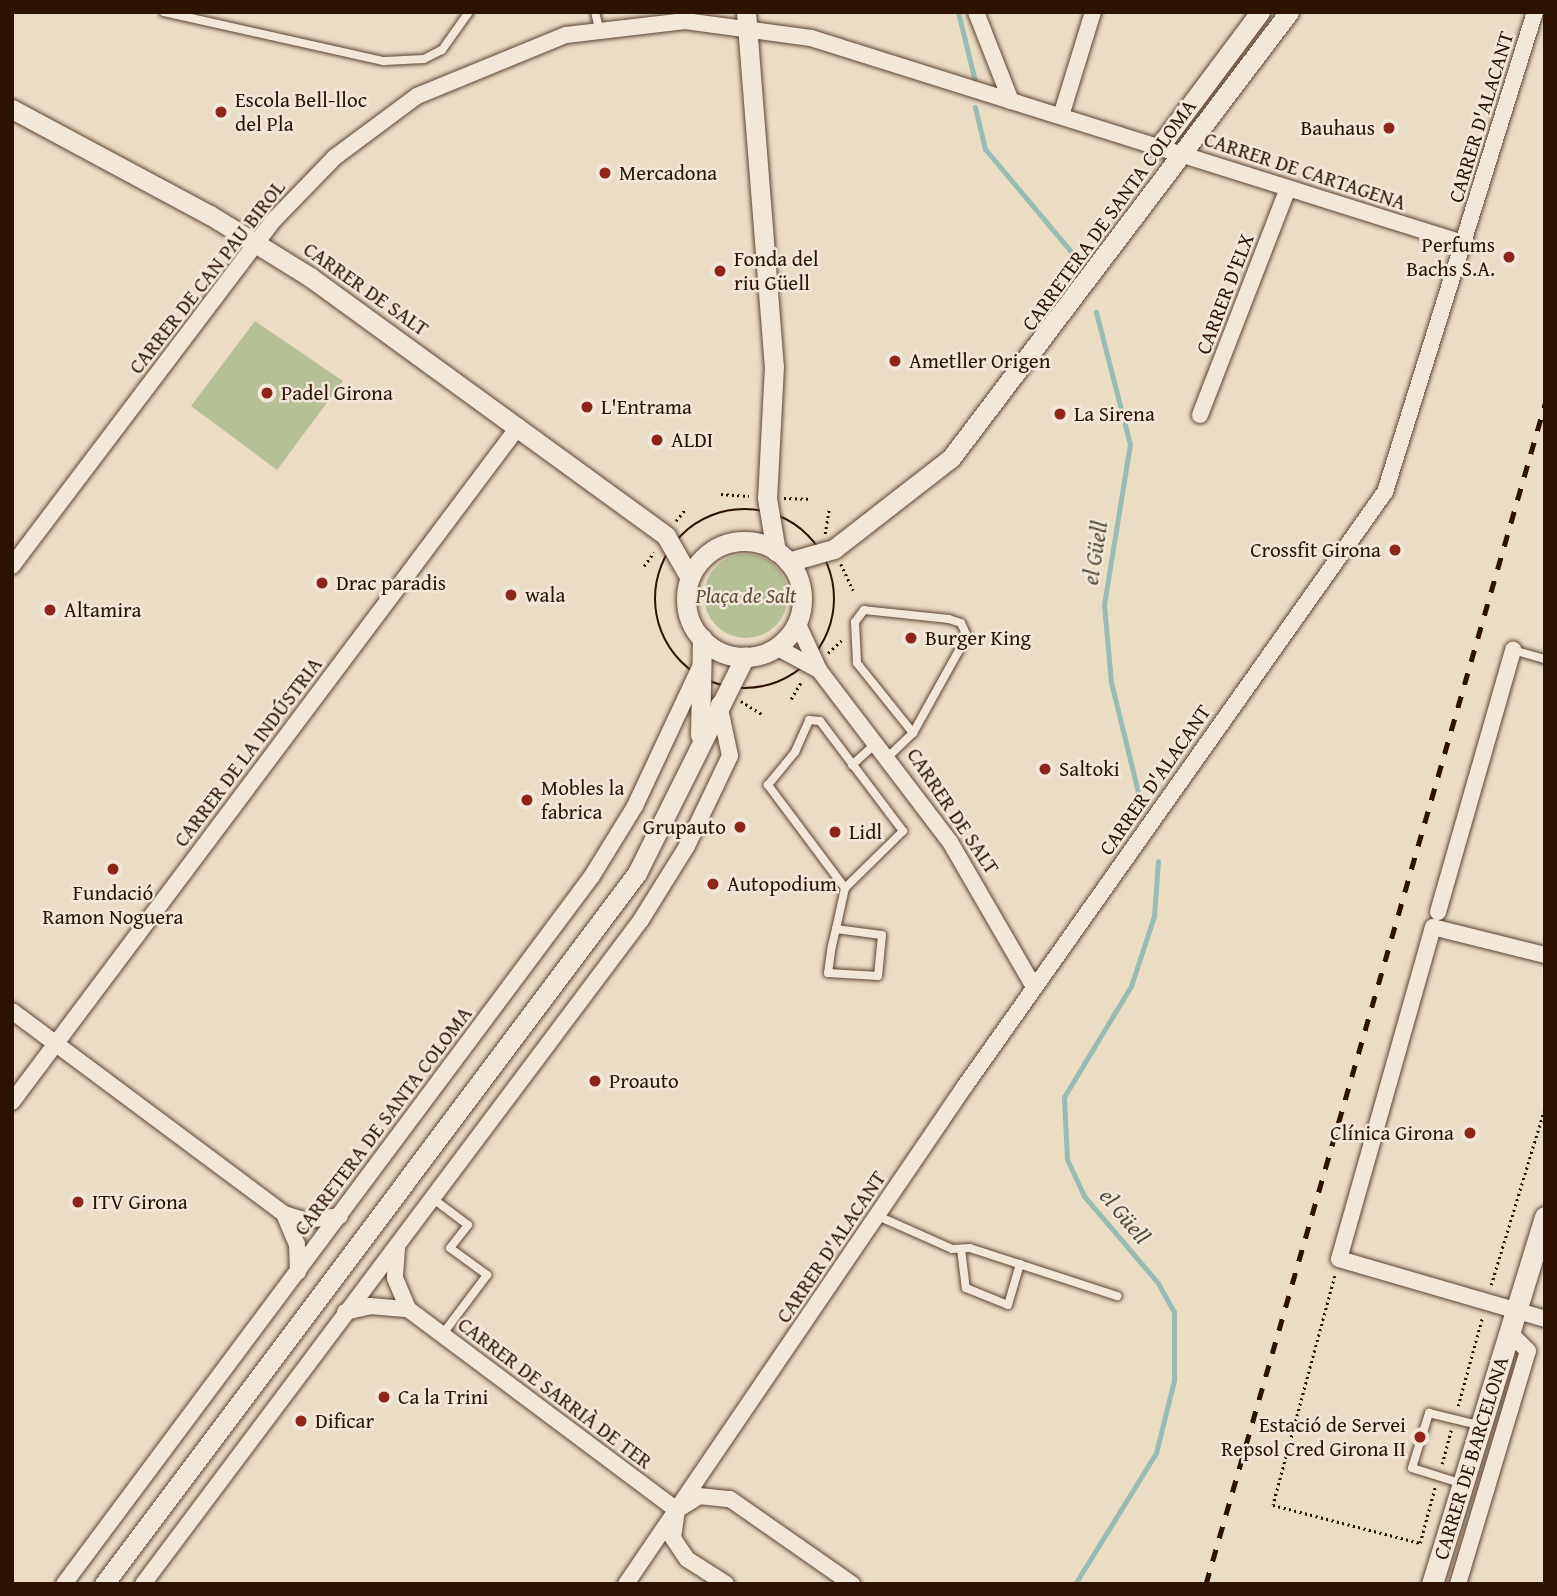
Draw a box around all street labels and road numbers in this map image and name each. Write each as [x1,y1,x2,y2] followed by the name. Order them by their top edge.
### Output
[1443,28,1519,206] street label: CARRER D'ALACANT
[1017,94,1201,336] street label: CARRETERA DE SANTA COLOMA
[1201,126,1409,216] street label: CARRER DE CARTAGENA
[124,175,290,379] street label: CARRER DE CAN PAU BIROL
[1190,230,1260,358] street label: CARRER D'ELX
[299,237,433,341] street label: CARRER DE SALT
[169,652,327,852] street label: CARRER DE LA INDÚSTRIA
[1094,700,1216,860] street label: CARRER D'ALACANT
[902,743,1004,879] street label: CARRER DE SALT
[289,1002,477,1240] street label: CARRETERA DE SANTA COLOMA
[771,1166,891,1328] street label: CARRER D'ALACANT
[453,1312,657,1474] street label: CARRER DE SARRIÀ DE TER
[1428,1353,1514,1563] street label: CARRER DE BARCELONA

